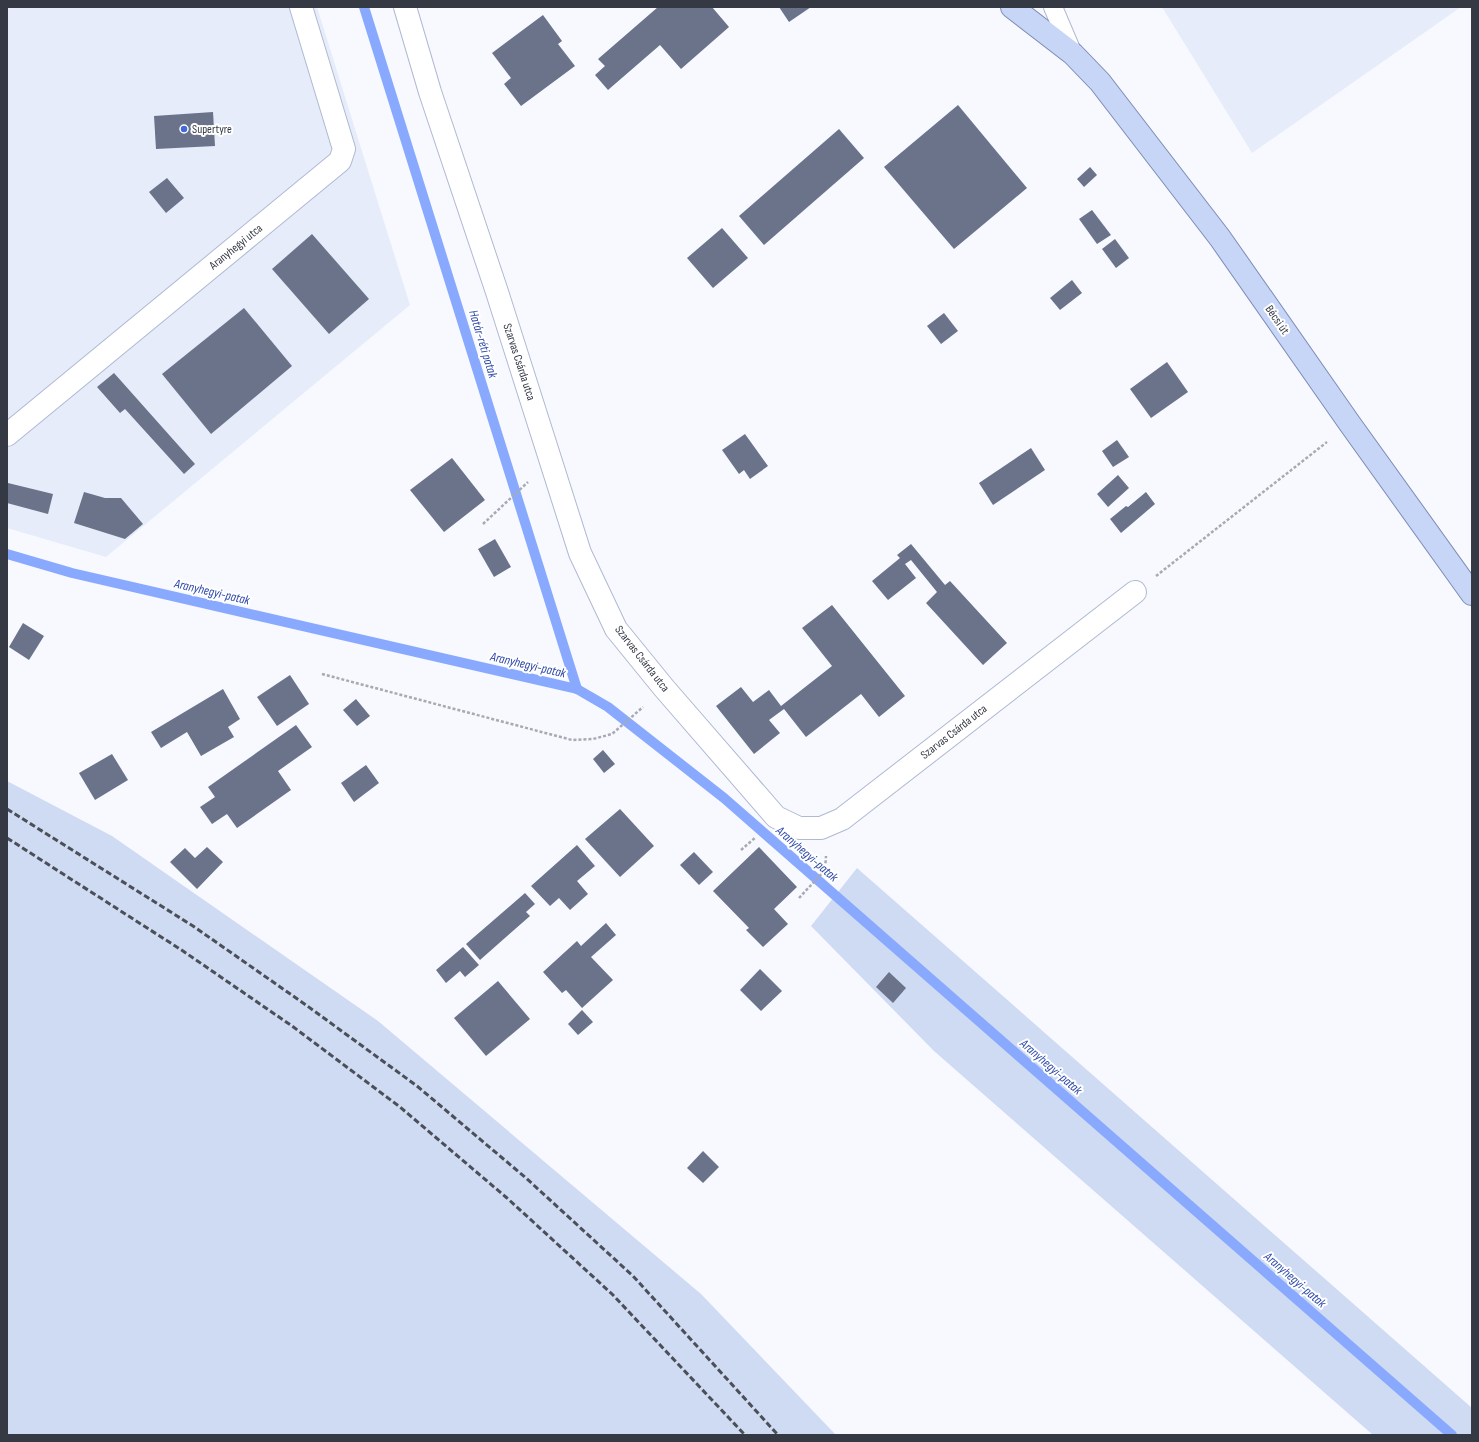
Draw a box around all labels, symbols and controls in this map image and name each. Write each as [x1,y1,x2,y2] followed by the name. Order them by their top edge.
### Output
[192,122,232,137] place label: Supertyre
[179,124,189,134] marker: Supertyre
[206,221,266,274] street label: Aranyhegyi utca
[1262,303,1293,338] street label: Bécsi út
[465,308,501,381] water label: Határ-réti patak
[499,322,539,403] street label: Szarvas Csárda utca
[172,575,252,609] water label: Aranyhegyi-patak
[611,623,673,695] street label: Szarvas Csárda utca
[488,648,568,682] water label: Aranyhegyi-patak
[918,701,990,763] street label: Szarvas Csárda utca
[772,822,842,886] water label: Aranyhegyi-patak
[1016,1035,1086,1099] water label: Aranyhegyi-patak
[1260,1248,1330,1312] water label: Aranyhegyi-patak

